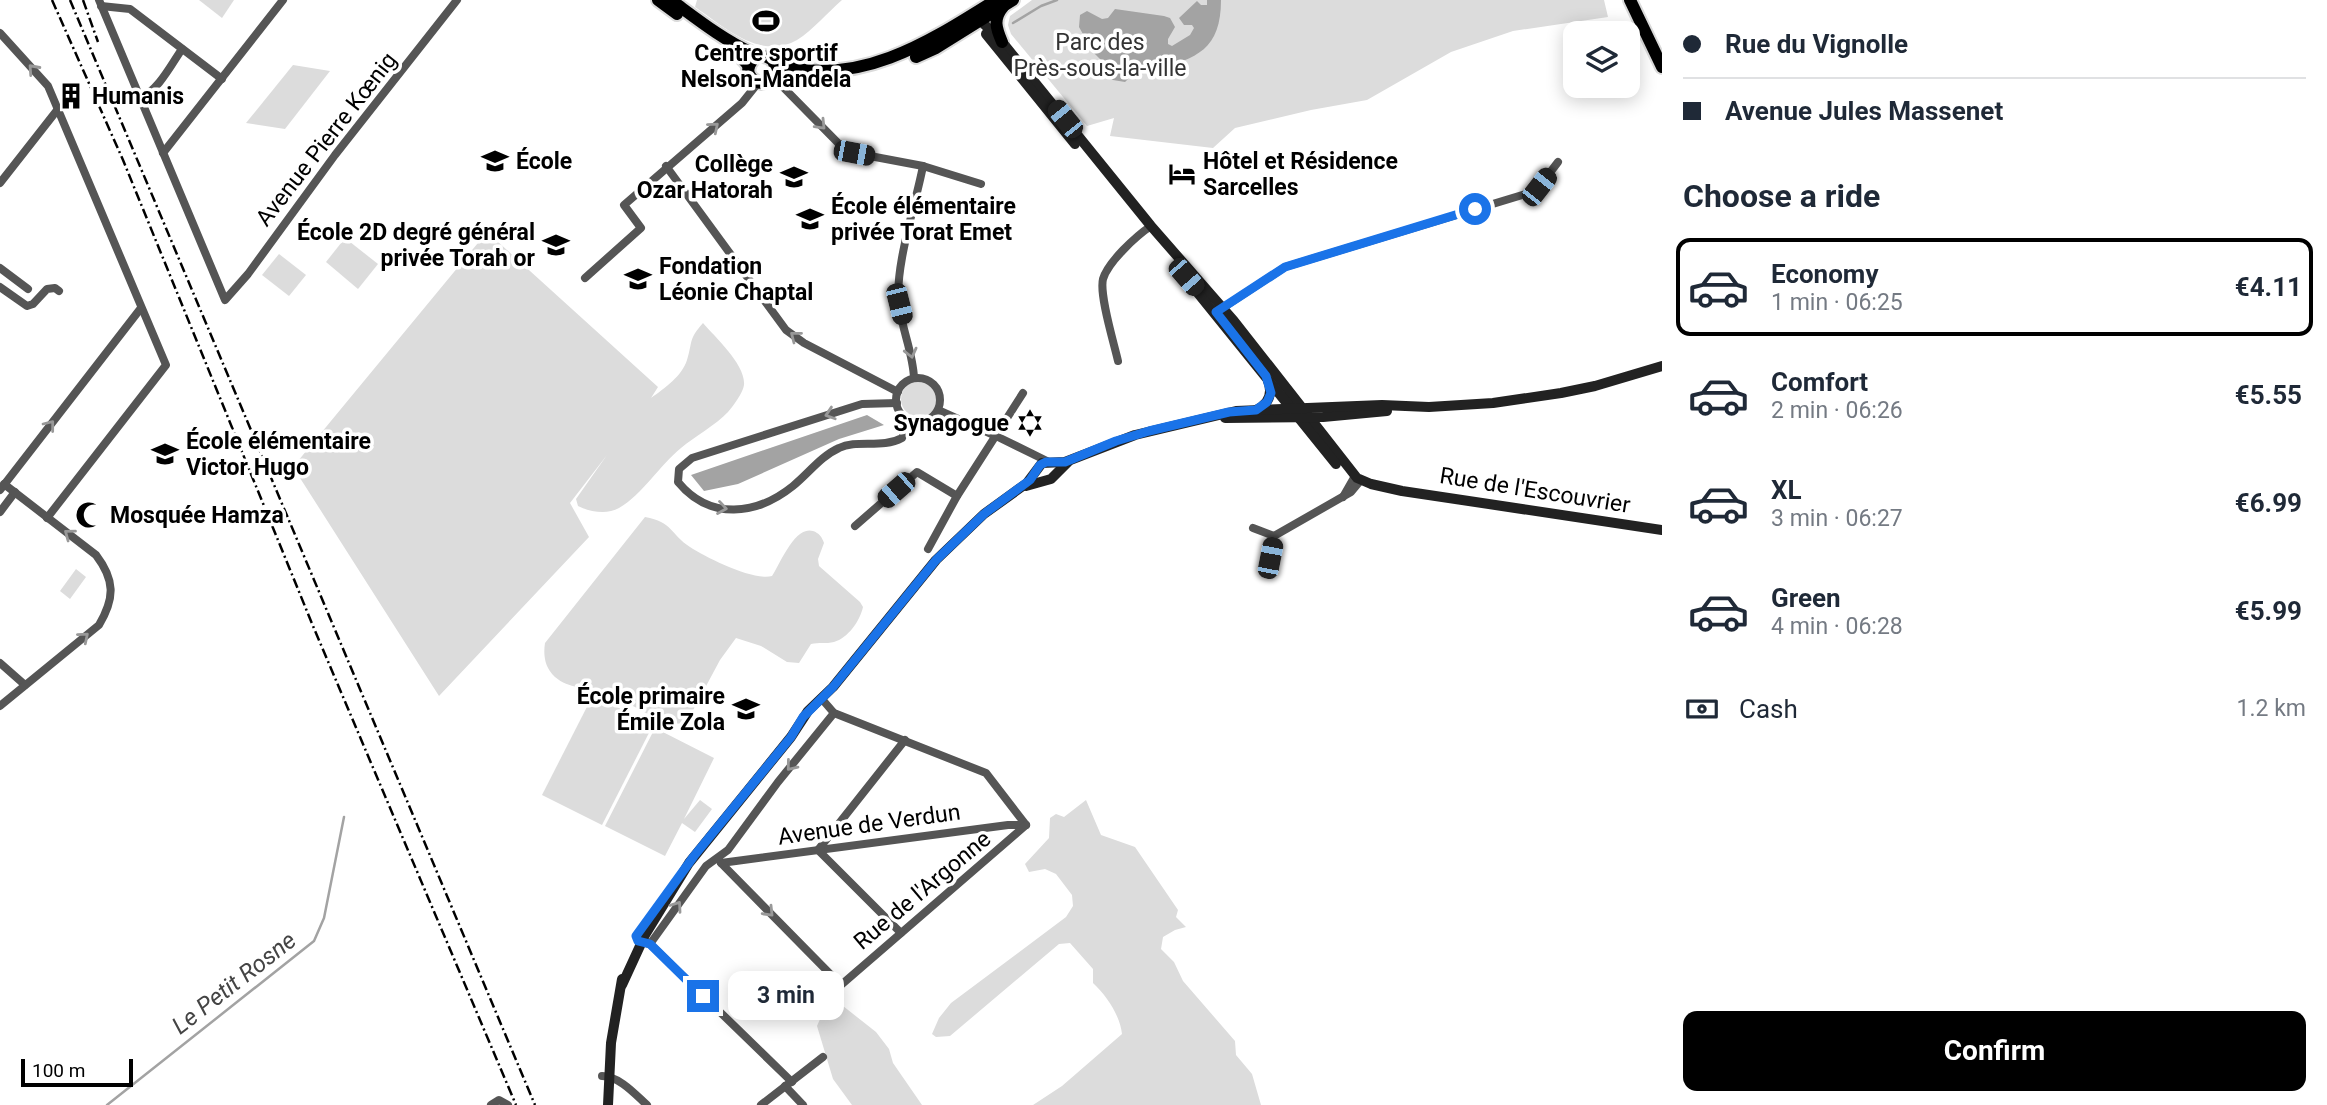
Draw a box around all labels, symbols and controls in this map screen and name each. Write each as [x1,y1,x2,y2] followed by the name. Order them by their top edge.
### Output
[751,6,781,36] sports icon: Centre sportif Nelson-Mandela
[1563,21,1640,98] map controls
[1563,21,1640,98] button: layers
[1014,29,1186,82] park label: Parc des Près-sous-la-ville
[1725,29,1908,59] text: Rue du Vignolle
[681,40,851,93] place label: Centre sportif Nelson-Mandela
[250,47,403,231] street label: Avenue Pierre Kœnig
[28,64,41,77] one-way arrow
[56,81,86,111] building icon: Humanis
[92,83,184,110] place label: Humanis
[1044,96,1087,142] car
[1725,96,2003,126] text: Avenue Jules Massenet
[813,117,826,130] one-way arrow
[706,122,719,135] one-way arrow
[832,139,877,167] car
[480,146,510,176] school or university icon: École
[516,147,572,175] place label: École
[1203,148,1398,201] place label: Hôtel et Résidence Sarcelles
[637,151,773,204] place label: Collège Ozar Hatorah
[1167,159,1197,189] hotel icon: Hôtel et Résidence Sarcelles
[779,162,809,192] school or university icon: Collège Ozar Hatorah
[1518,164,1561,210] car
[1683,177,1880,215] text: Choose a ride
[831,192,1016,246] place label: École élémentaire privée Torat Emet
[1459,193,1491,225] route start
[795,204,825,234] school or university icon: École élémentaire privée Torat Emet
[297,218,536,272] place label: École 2D degré général privée Torah or
[541,230,571,260] school or university icon: École 2D degré général privée Torah or
[659,253,813,306] place label: Fondation Léonie Chaptal
[1165,254,1208,300] car
[1687,256,1750,319] icon: car
[1771,259,1878,289] text: Economy
[623,264,653,294] school or university icon: Fondation Léonie Chaptal
[2235,272,2302,302] text: €4.11
[884,281,915,327] car
[1771,289,1903,316] text: 1 min · 06:25
[790,332,803,345] one-way arrow
[903,347,917,359] one-way arrow
[1687,364,1750,427] icon: car
[1771,367,1868,397] text: Comfort
[2235,380,2302,410] text: €5.55
[1771,397,1903,424] text: 2 min · 06:26
[824,406,837,420] one-way arrow
[1015,408,1045,438] synagogue icon: Synagogue
[893,410,1009,437] place label: Synagogue
[41,421,54,433] one-way arrow
[186,427,371,481] place label: École élémentaire Victor Hugo
[150,439,180,469] school or university icon: École élémentaire Victor Hugo
[1438,462,1632,519] street label: Rue de l'Escouvrier
[874,468,919,512] car
[1687,472,1750,535] icon: car
[1771,475,1802,505] text: XL
[2235,488,2302,518] text: €6.99
[74,500,104,530] mosque icon: Mosquée Hamza
[716,500,728,515] one-way arrow
[110,502,284,529] place label: Mosquée Hamza
[1771,505,1903,532] text: 3 min · 06:27
[65,530,77,543] one-way arrow
[1256,535,1285,581] car
[1687,580,1750,643] icon: car
[1771,583,1841,613] text: Green
[2235,596,2302,626] text: €5.99
[1771,613,1903,640] text: 4 min · 06:28
[75,633,88,645] one-way arrow
[577,682,725,736] place label: École primaire Émile Zola
[1683,690,1721,728] icon: cash
[731,694,761,724] school or university icon: École primaire Émile Zola
[1739,694,1798,724] text: Cash
[2237,695,2306,722] text: 1.2 km
[787,759,800,771] one-way arrow
[776,798,962,851] street label: Avenue de Verdun
[848,825,996,955] street label: Rue de l'Argonne
[669,901,681,914] one-way arrow
[760,904,773,917] one-way arrow
[167,926,301,1040] water label: Le Petit Rosne
[728,972,843,1020] callout: 3 min
[687,980,719,1012] route end
[757,982,815,1009] text: 3 min
[1683,1011,2306,1091] button: Confirm
[21,1056,133,1088] scale bar
[32,1059,85,1082] text: 100 m

